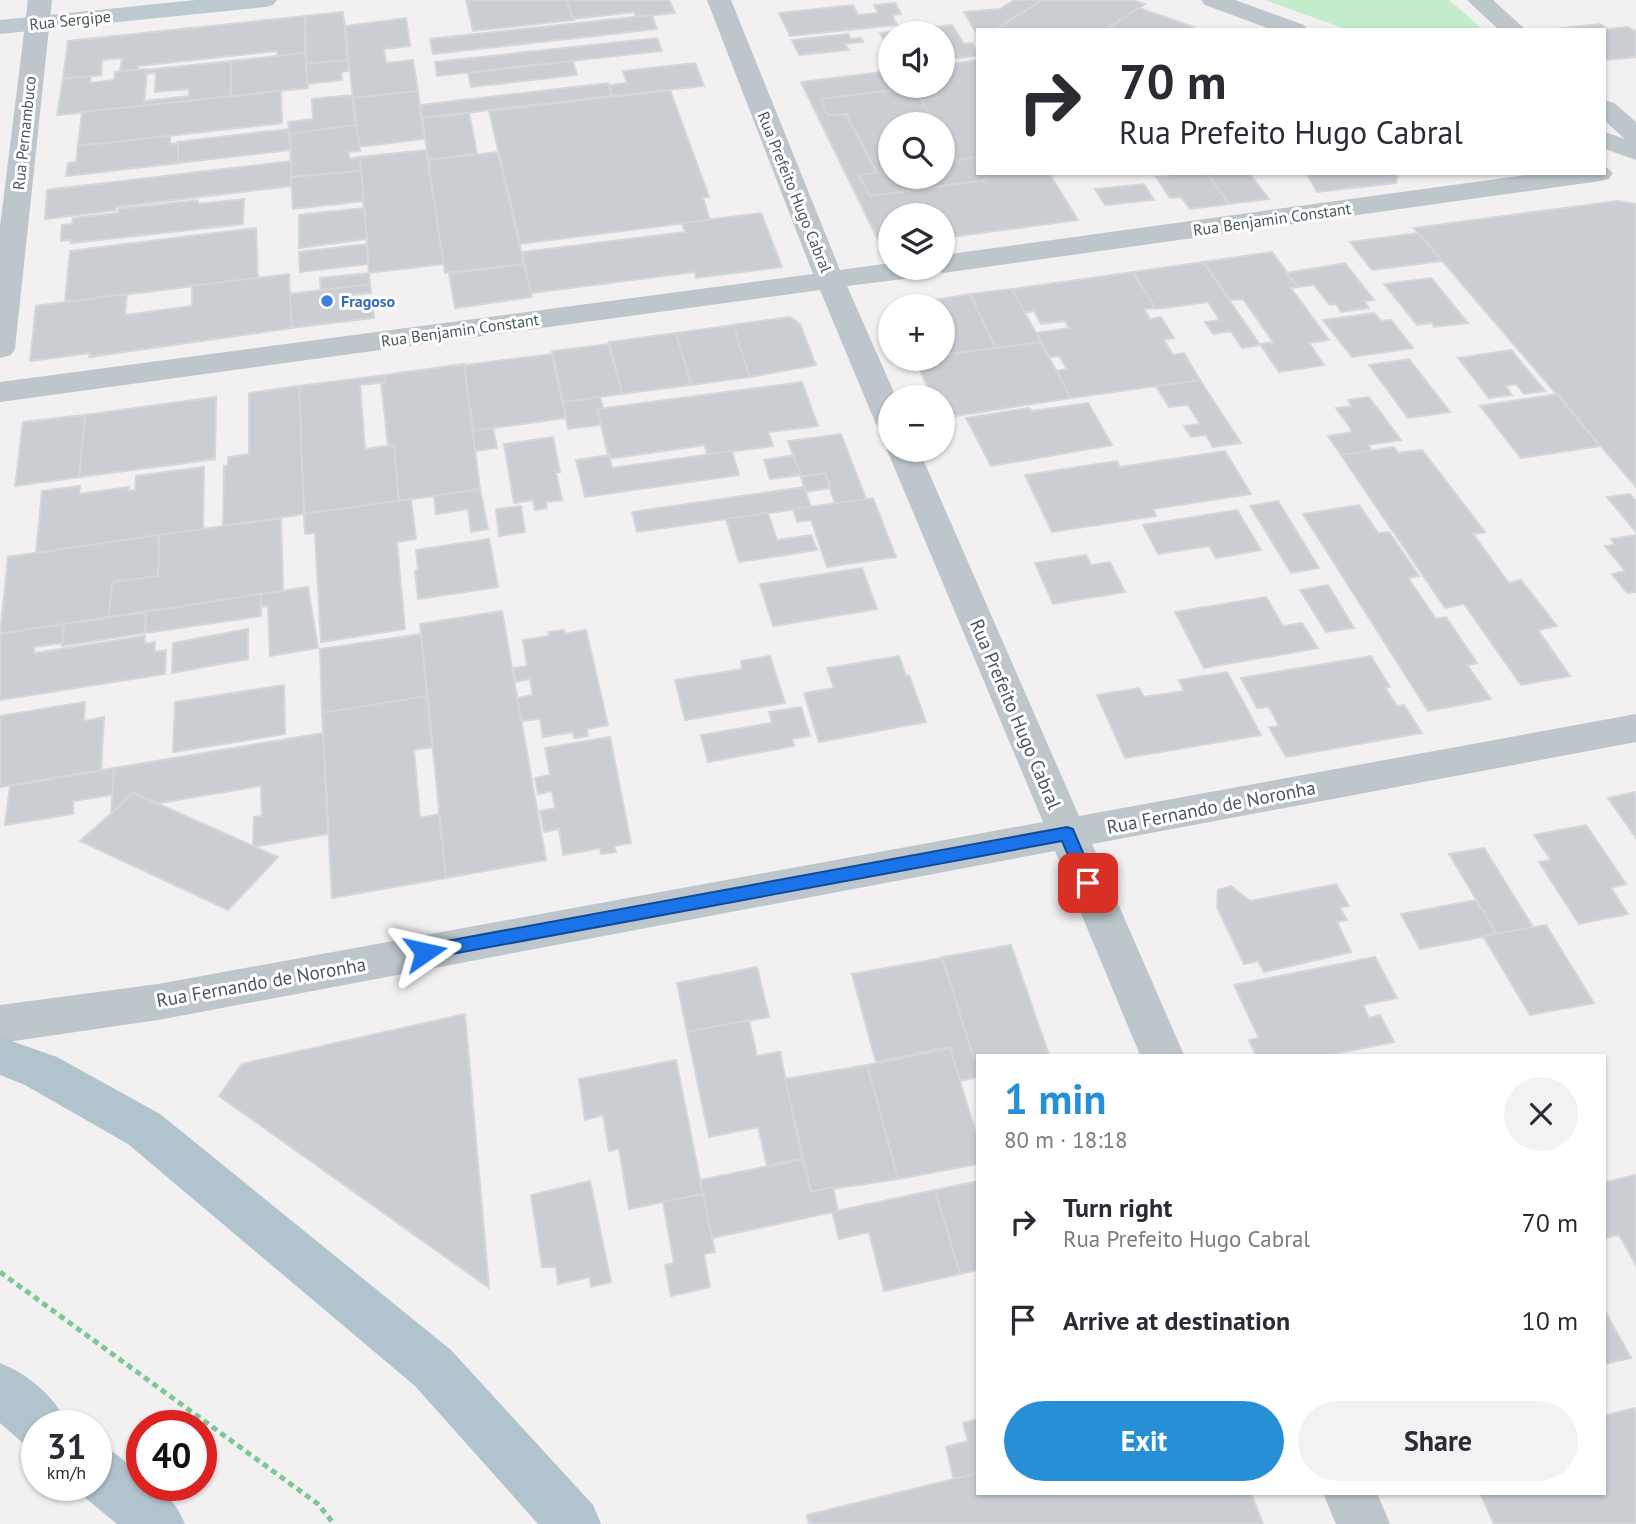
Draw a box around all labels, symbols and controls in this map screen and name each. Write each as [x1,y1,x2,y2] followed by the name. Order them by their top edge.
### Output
[28,6,112,34] street label: Rua Sergipe
[878,21,955,462] map controls
[878,21,955,98] button: sound
[1119,49,1226,113] text: 70 m
[1004,56,1095,147] icon: right
[8,75,40,191] street label: Rua Pernambuco
[754,109,837,276] street label: Rua Prefeito Hugo Cabral
[1119,111,1463,153] text: Rua Prefeito Hugo Cabral
[878,112,955,189] button: search
[1192,198,1353,240] street label: Rua Benjamin Constant
[878,203,955,280] button: layers
[341,291,396,311] place label: Fragoso
[319,293,335,309] marker: Fragoso
[878,294,955,371] button: +
[380,309,541,351] street label: Rua Benjamin Constant
[878,385,955,462] button: −
[965,615,1067,813] street label: Rua Prefeito Hugo Cabral
[1105,775,1317,839] street label: Rua Fernando de Noronha
[1058,853,1118,913] pin
[1069,864,1107,902] icon: arrive
[388,915,462,989] position arrow
[154,952,368,1012] street label: Rua Fernando de Noronha
[1004,1071,1106,1126] text: 1 min
[1504,1077,1578,1151] button: close
[1004,1125,1128,1154] text: 80 m · 18:18
[1063,1191,1172,1224] text: Turn right
[1004,1203,1042,1241] icon: right
[1522,1206,1578,1239] text: 70 m
[1063,1224,1310,1253] text: Rua Prefeito Hugo Cabral
[1004,1301,1042,1339] icon: arrive
[1063,1304,1290,1337] text: Arrive at destination
[1522,1304,1578,1337] text: 10 m
[1004,1401,1284,1481] button: Exit
[1298,1401,1578,1481] button: Share
[126,1410,217,1501] speed limit sign: 40
[47,1423,86,1469] text: 31
[47,1461,86,1484] text: km/h

